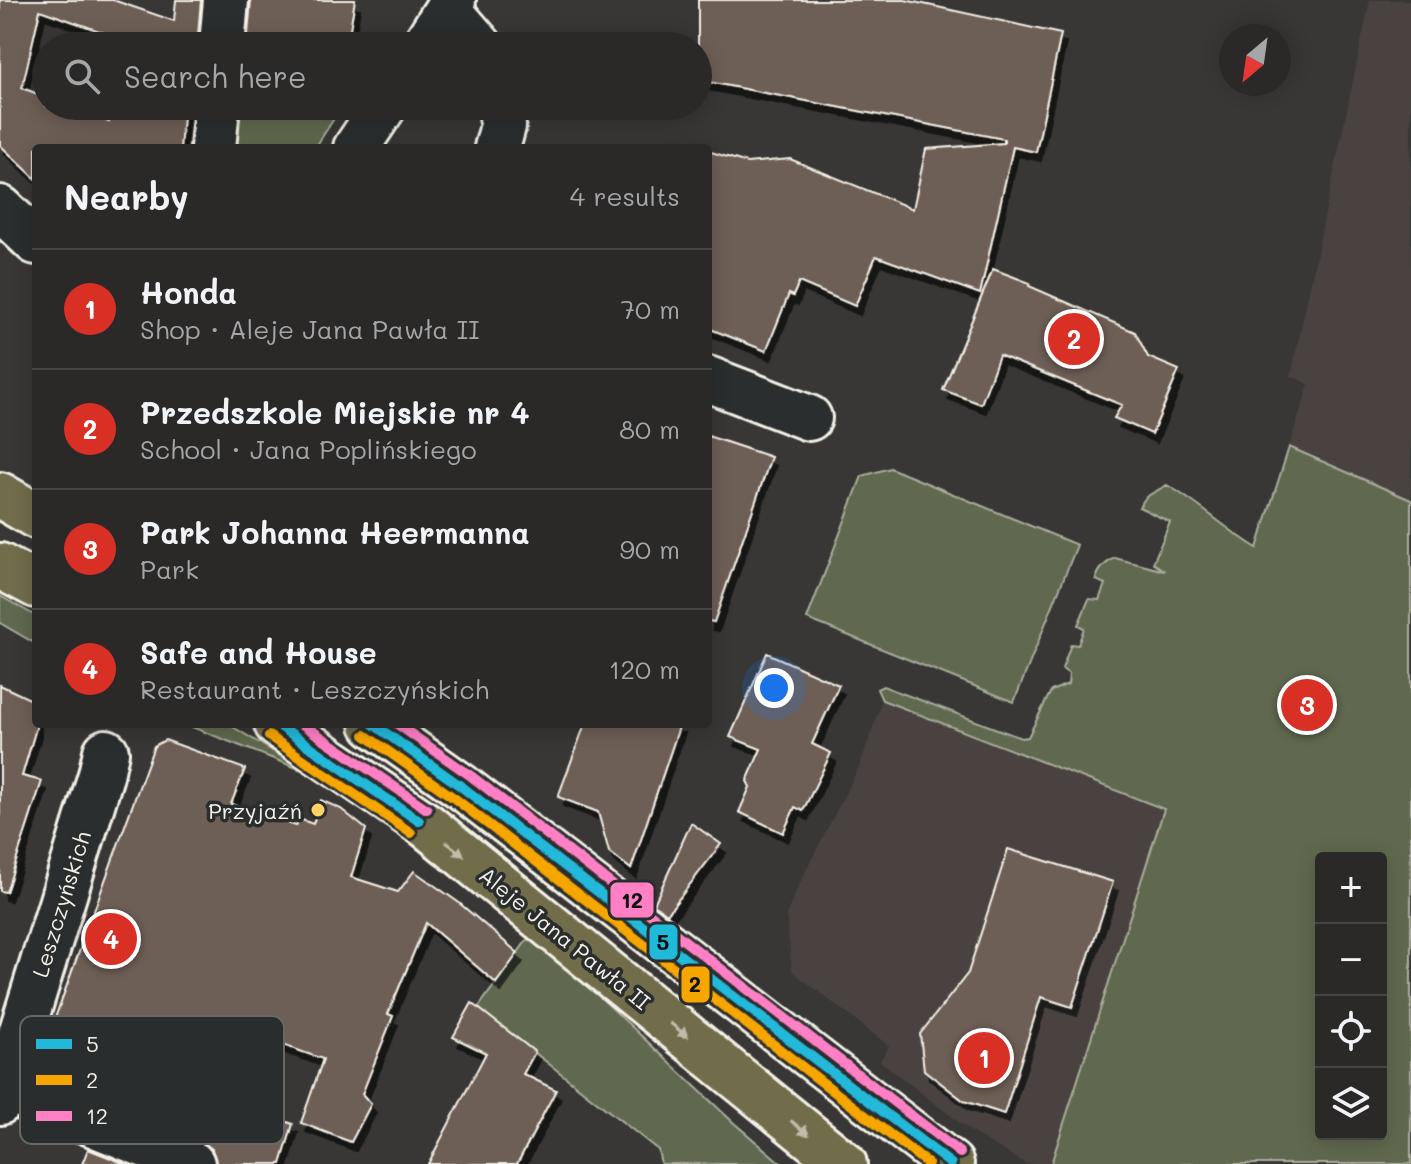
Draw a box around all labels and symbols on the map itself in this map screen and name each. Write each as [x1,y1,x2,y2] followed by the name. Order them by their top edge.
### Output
[1219,24,1291,96] north arrow
[1048,309,1100,369] pin: 2
[754,668,794,708] your location
[1281,675,1333,735] pin: 3
[208,796,302,825] place label: Przyjaźń
[309,801,327,819] marker: Przyjaźń
[25,827,97,981] street label: Leszczyńskich
[445,840,465,857] one-way arrow
[473,860,657,1016] street label: Aleje Jana Pawła II
[609,881,655,919] line badge: 12
[621,885,643,914] text: 12
[85,909,137,969] pin: 4
[648,923,679,961] line badge: 5
[657,927,670,956] text: 5
[680,965,711,1004] line badge: 2
[689,969,701,998] text: 2
[20,1016,284,1144] legend
[669,1022,689,1038] one-way arrow
[958,1028,1010,1088] pin: 1
[86,1029,99,1058] text: 5
[86,1065,98,1094] text: 2
[86,1101,108,1130] text: 12
[790,1119,810,1136] one-way arrow

